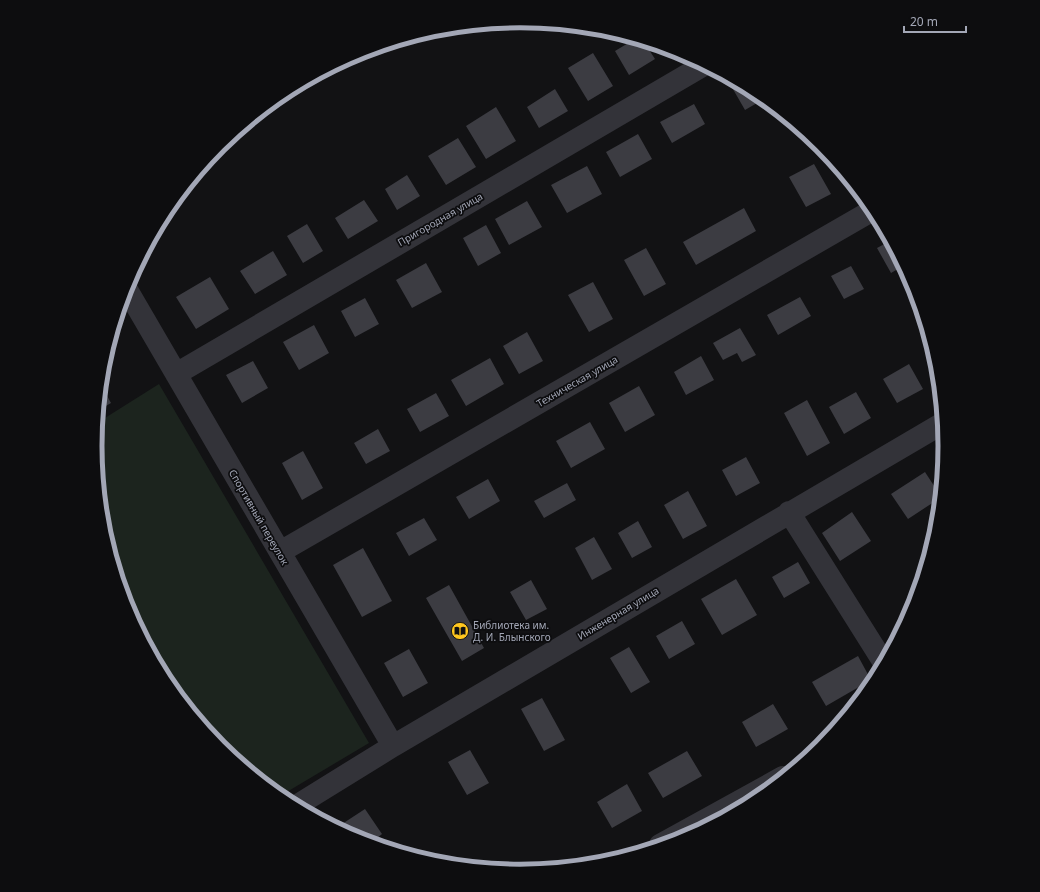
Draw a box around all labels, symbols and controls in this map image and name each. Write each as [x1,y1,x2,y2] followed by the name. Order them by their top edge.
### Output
[904,8,966,34] scale bar
[910,13,938,30] text: 20 m
[395,189,485,249] street label: Пригородная улица
[534,352,620,410] street label: Техническая улица
[226,467,292,568] street label: Спортивный переулок
[575,583,661,643] street label: Инженерная улица
[473,618,551,644] place label: Библиотека им. Д. И. Блынского
[450,621,470,641] library icon: Библиотека им. Д. И. Блынского

